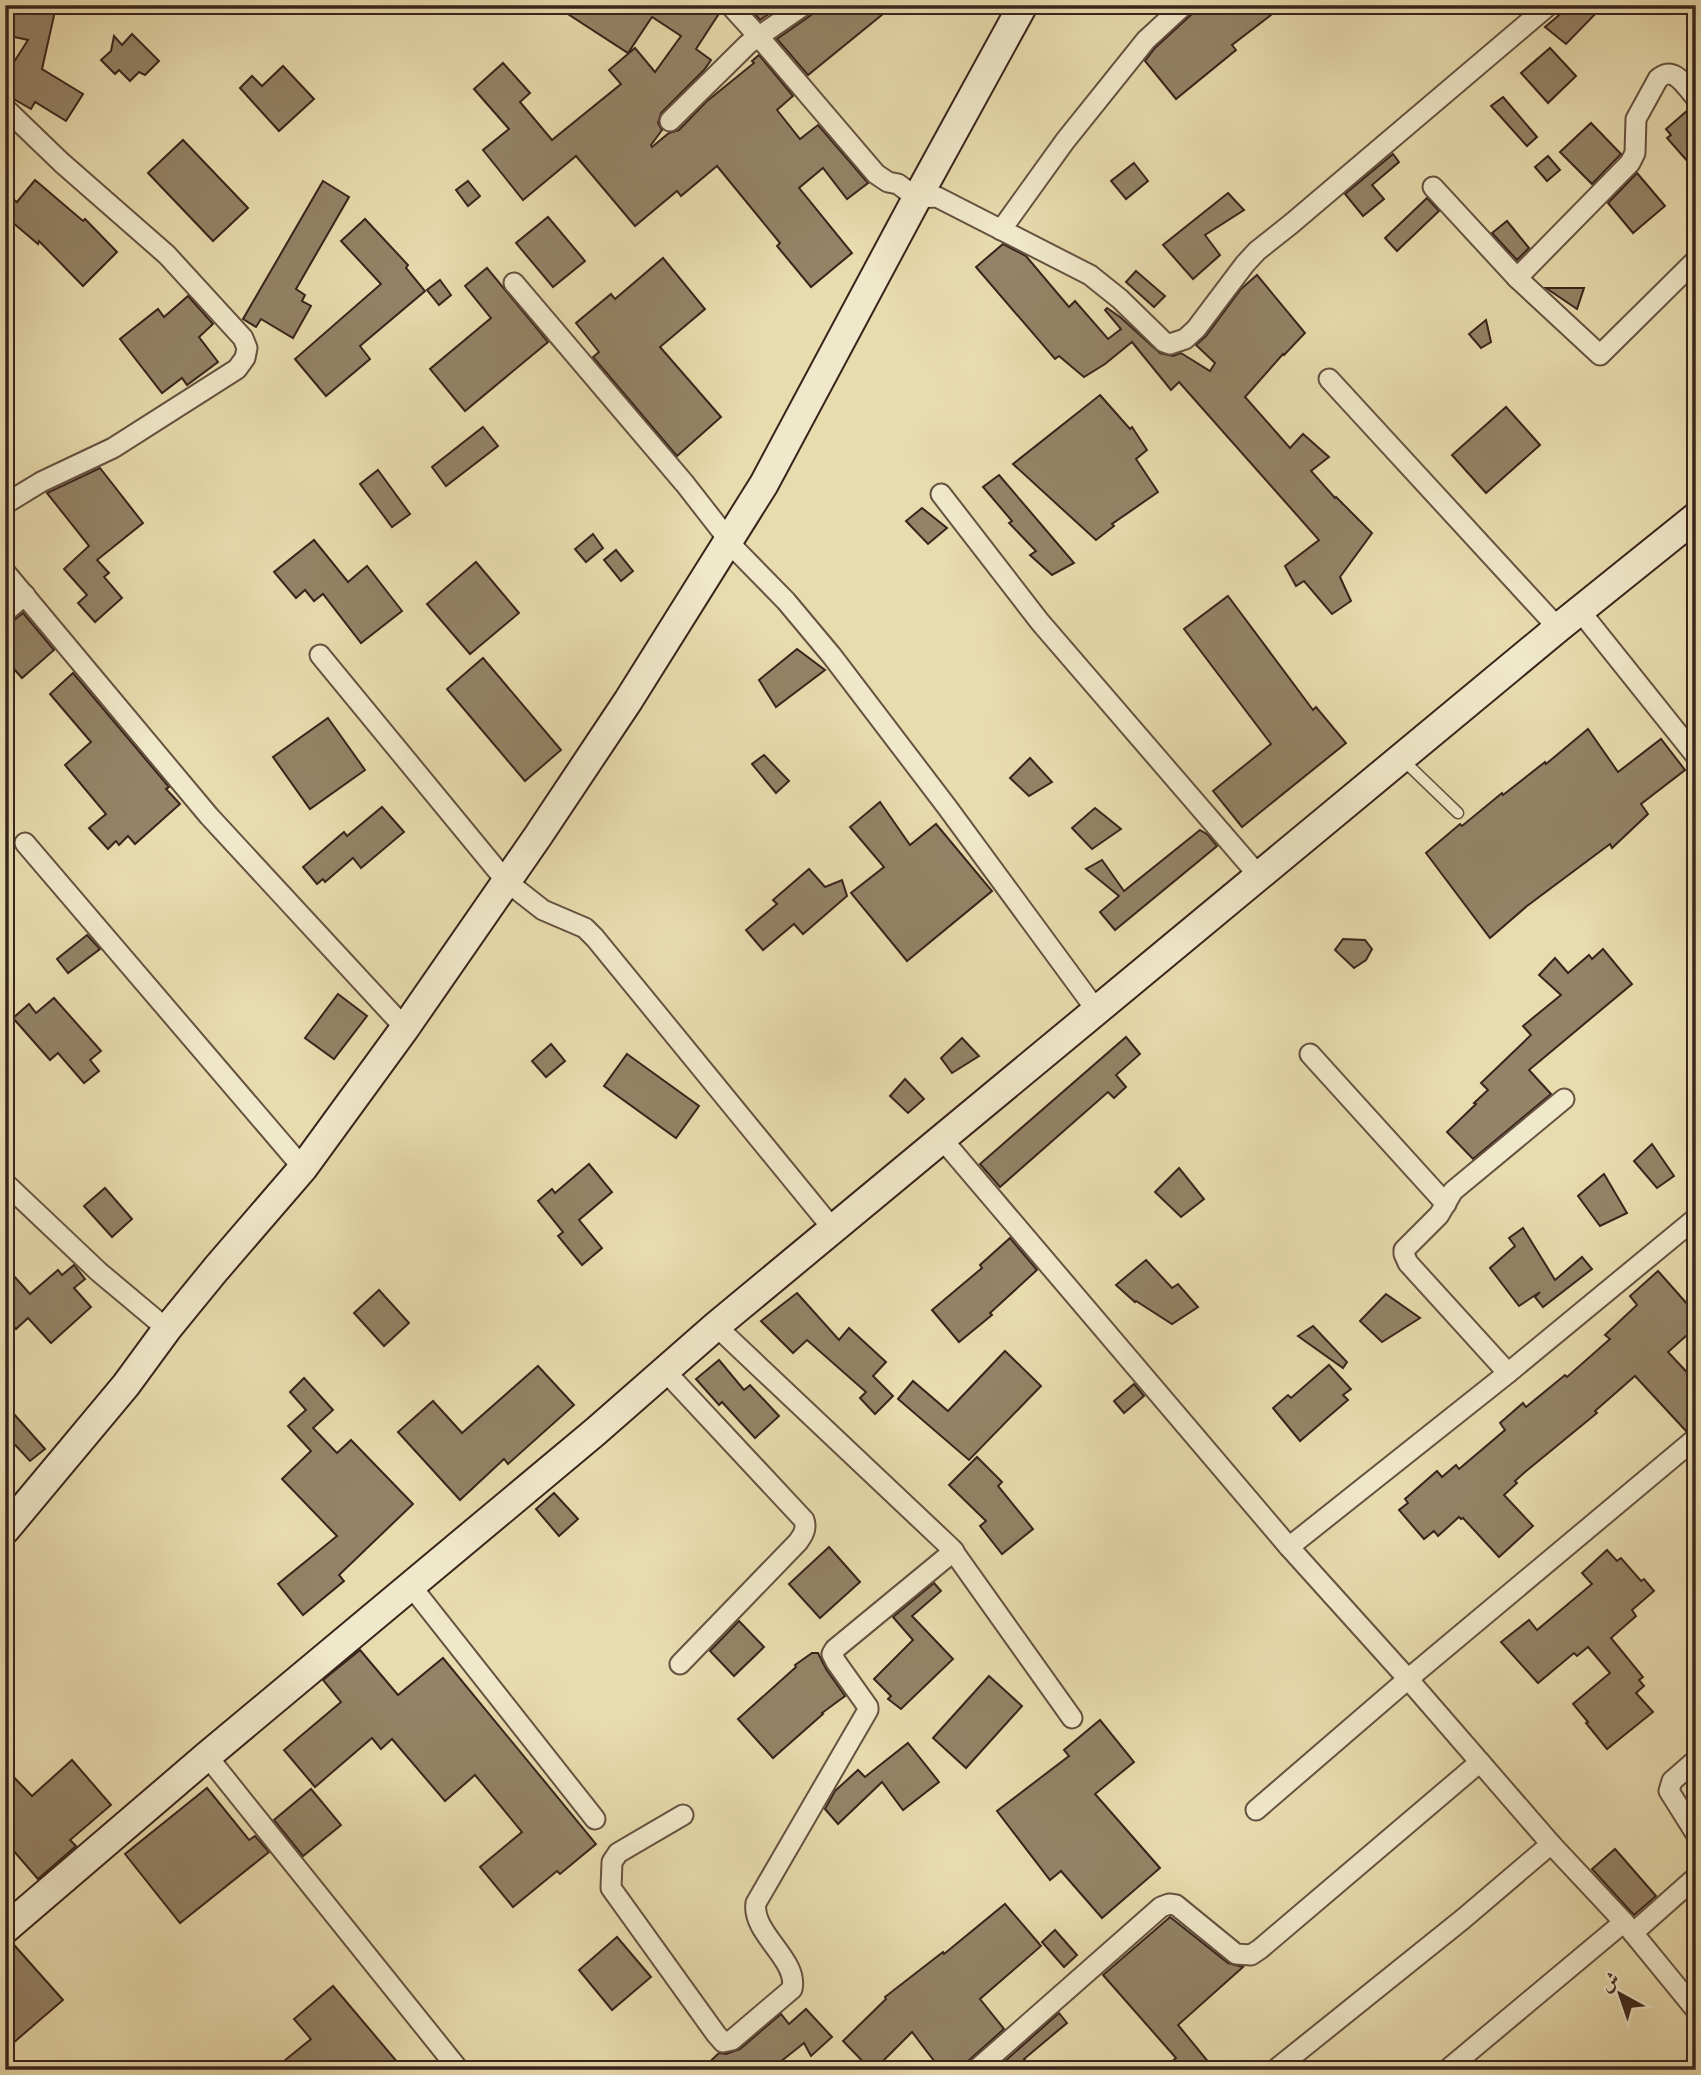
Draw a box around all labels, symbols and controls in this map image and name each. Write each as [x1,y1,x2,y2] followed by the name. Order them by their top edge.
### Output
[1586,1960,1656,2030] north arrow
[1593,1964,1625,1998] text: ش

